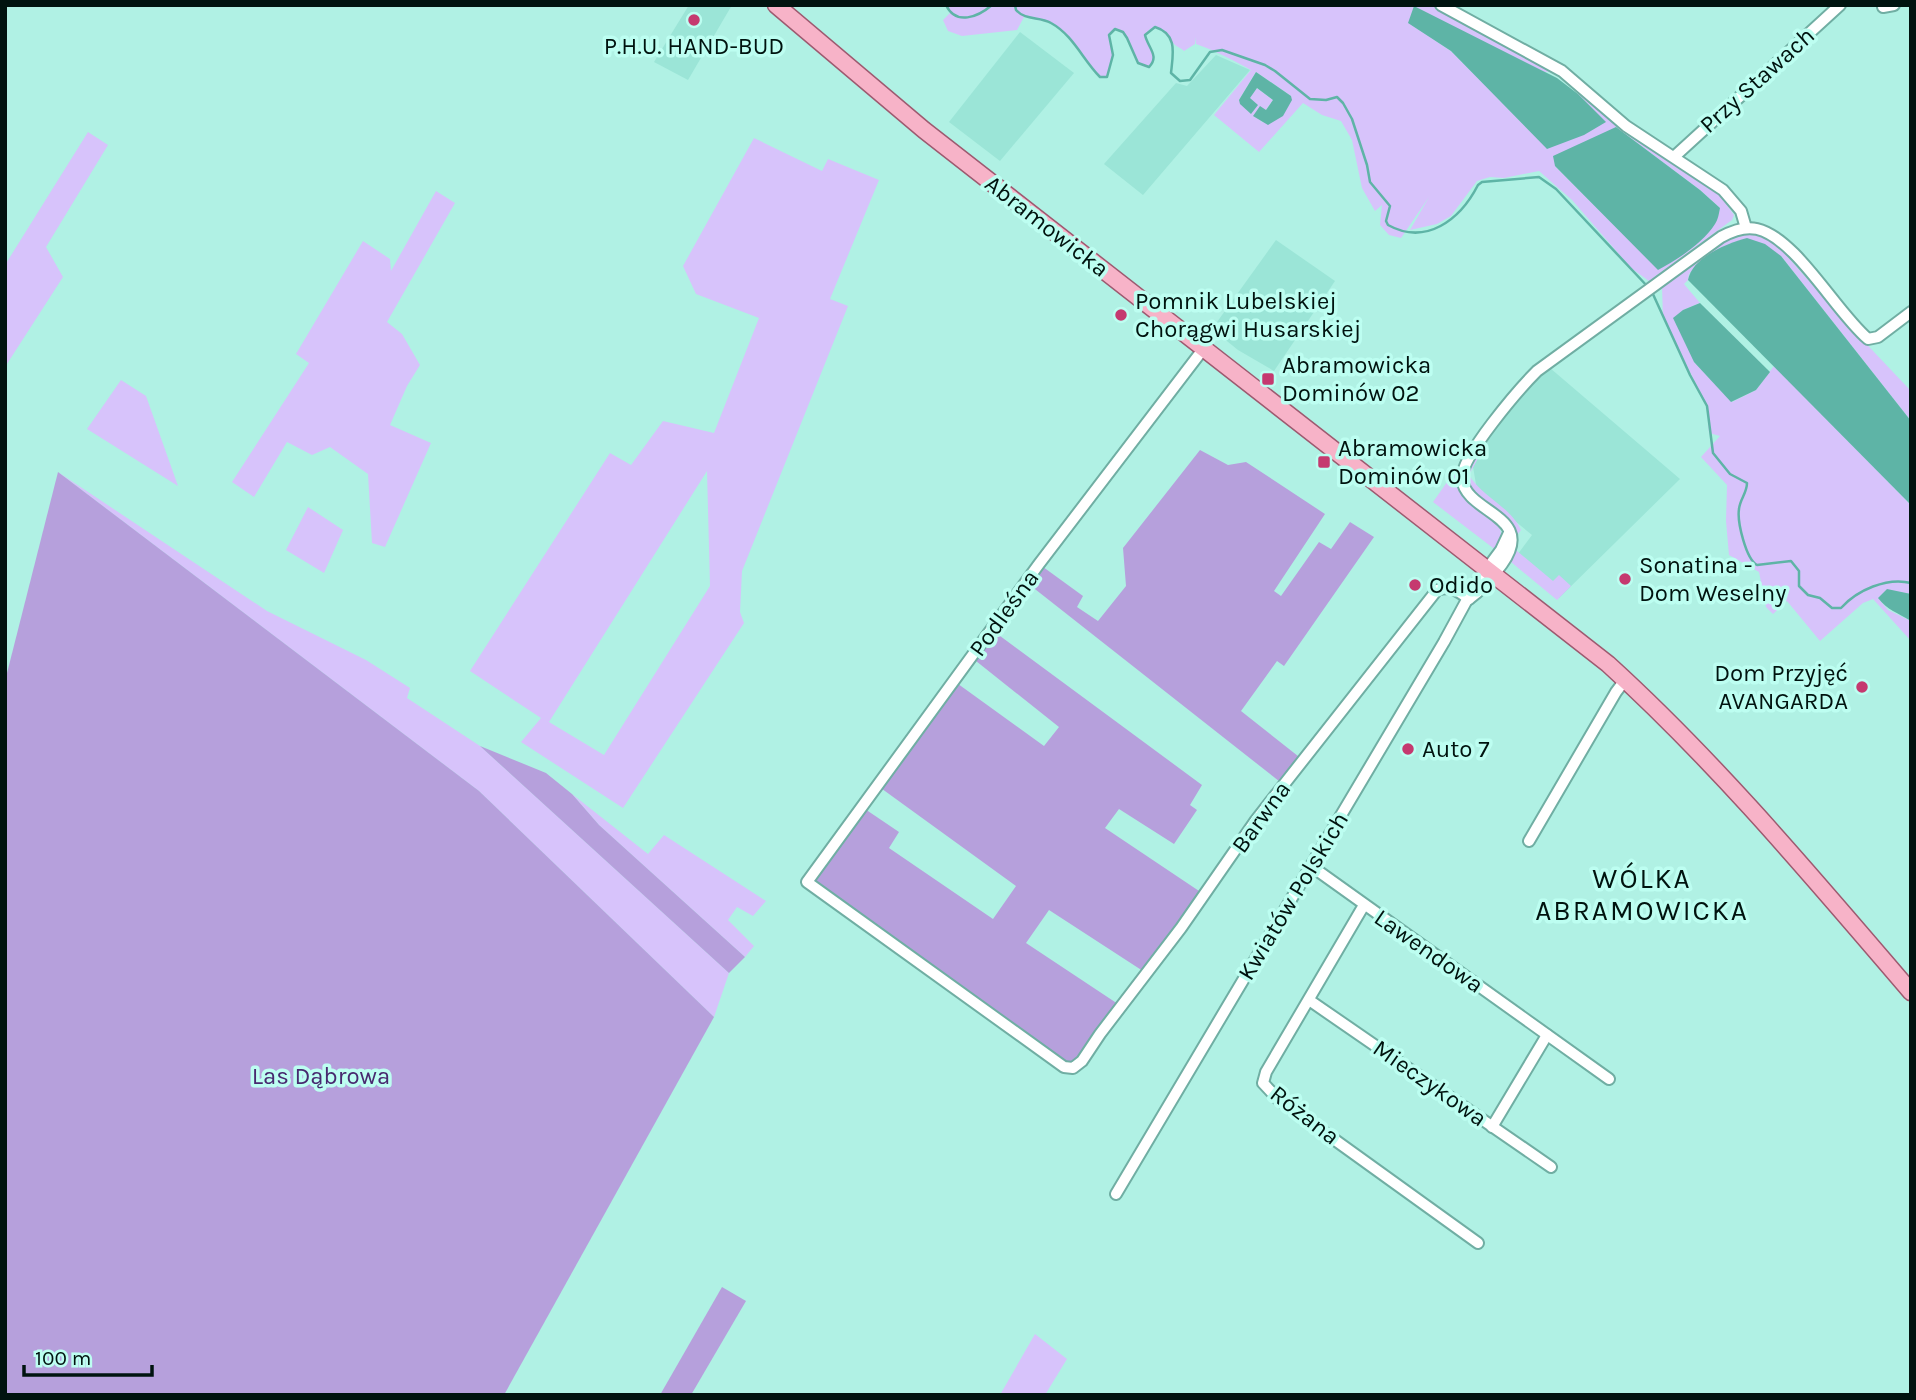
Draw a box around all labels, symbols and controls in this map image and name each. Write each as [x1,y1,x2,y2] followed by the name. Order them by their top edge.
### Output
[686,12,702,28] marker: P.H.U. HAND-BUD
[1694,21,1820,139] street label: Przy Stawach
[604,32,784,60] place label: P.H.U. HAND-BUD
[980,169,1114,283] street label: Abramowicka
[1135,287,1361,343] place label: Pomnik Lubelskiej Chorągwi Husarskiej
[1113,307,1129,323] marker: Pomnik Lubelskiej Chorągwi Husarskiej
[1282,351,1431,407] place label: Abramowicka Dominów 02
[1260,371,1276,387] marker: Abramowicka Dominów 02
[1338,434,1487,490] place label: Abramowicka Dominów 01
[1316,454,1332,470] marker: Abramowicka Dominów 01
[1639,551,1786,607] place label: Sonatina - Dom Weselny
[963,564,1045,662] street label: Podleśna
[1429,571,1493,599] place label: Odido
[1617,571,1633,587] marker: Sonatina - Dom Weselny
[1407,577,1423,593] marker: Odido
[1714,659,1848,715] place label: Dom Przyjęć AVANGARDA
[1854,679,1870,695] marker: Dom Przyjęć AVANGARDA
[1422,735,1489,763] place label: Auto 7
[1400,741,1416,757] marker: Auto 7
[1226,776,1296,858] street label: Barwna
[1232,807,1354,985] street label: Kwiatów Polskich
[1535,862,1749,927] district label: WÓLKA ABRAMOWICKA
[1369,903,1489,999] street label: Lawendowa
[1368,1034,1492,1132] street label: Mieczykowa
[252,1062,390,1090] park label: Las Dąbrowa
[1265,1079,1345,1151] street label: Różana
[24,1334,152,1378] scale bar
[35,1346,92,1370] text: 100 m

